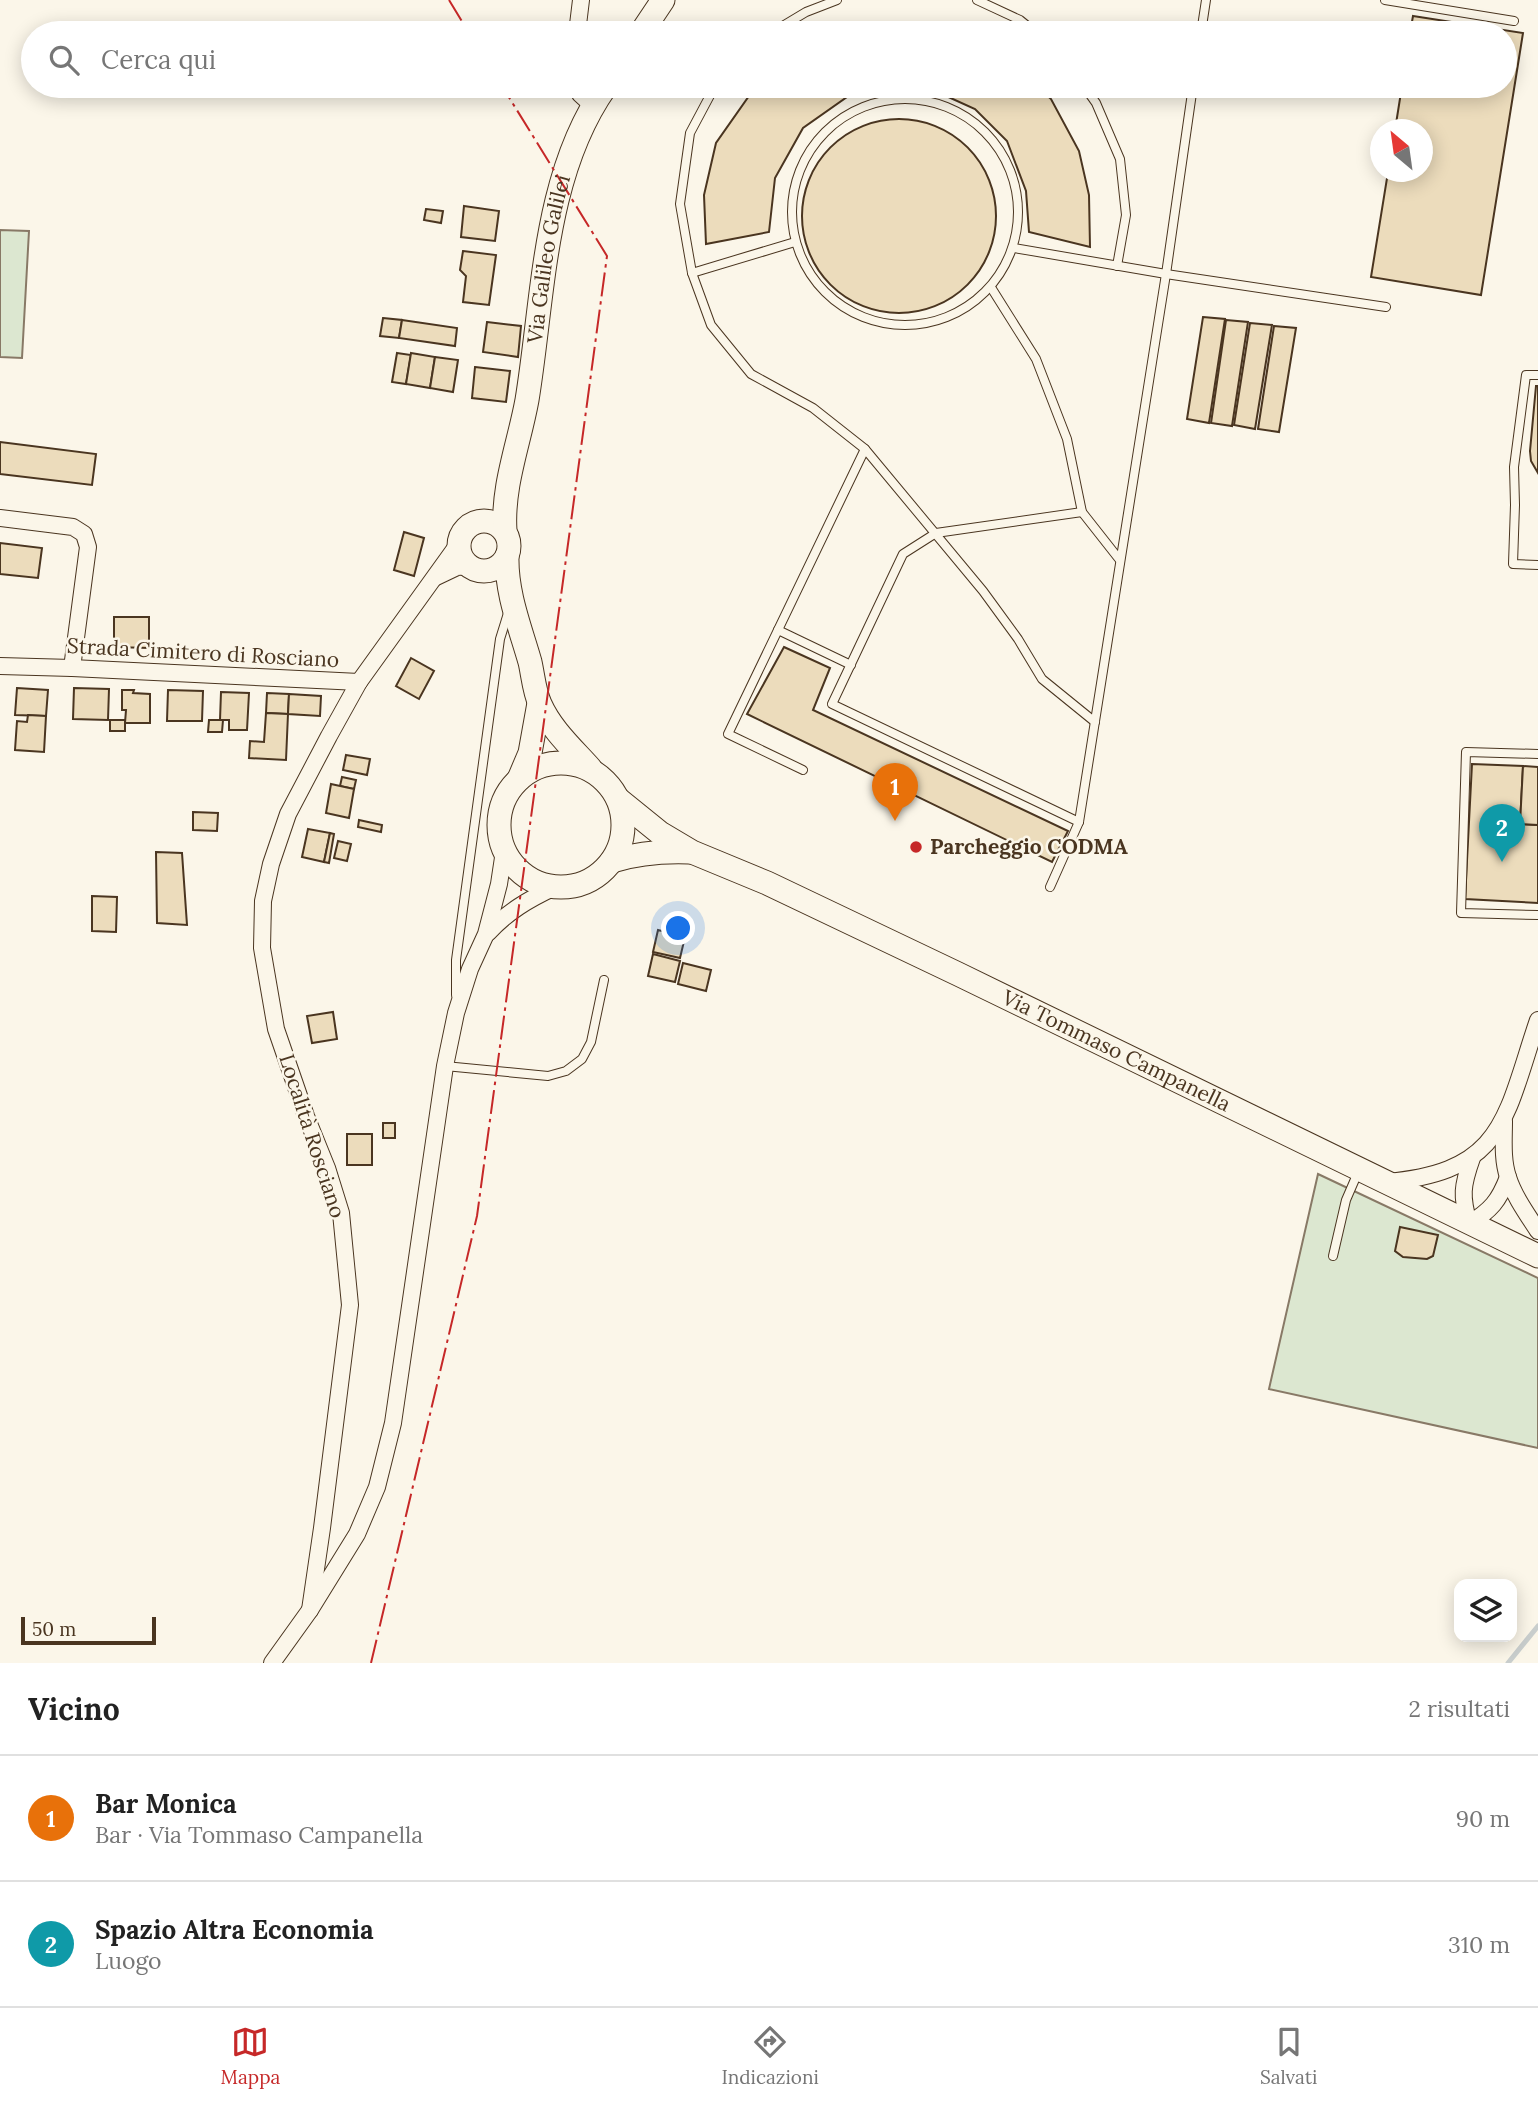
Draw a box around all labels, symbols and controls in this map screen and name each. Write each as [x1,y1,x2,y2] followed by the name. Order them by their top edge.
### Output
[21,21,1517,98] search box
[45,41,83,79] icon: search
[101,43,216,76] text: Cerca qui
[1370,119,1433,182] north arrow
[521,171,576,346] street label: Via Galileo Galilei
[66,632,340,673] street label: Strada Cimitero di Rosciano
[872,763,918,821] pin: 1
[1479,804,1525,862] pin: 2
[930,833,1128,860] place label: Parcheggio CODMA
[908,839,924,855] marker: Parcheggio CODMA
[661,911,695,945] your location
[997,983,1235,1117] street label: Via Tommaso Campanella
[273,1050,352,1221] street label: Località Rosciano
[1454,1579,1517,1642] map controls
[1454,1579,1517,1642] button: layers
[21,1614,156,1646] scale bar
[32,1617,76,1641] text: 50 m
[28,1690,120,1728] text: Vicino
[1409,1694,1510,1723] text: 2 risultati
[95,1787,237,1820] text: Bar Monica
[46,1804,56,1833] text: 1
[1456,1804,1510,1833] text: 90 m
[95,1820,423,1849] text: Bar · Via Tommaso Campanella
[95,1913,374,1946] text: Spazio Altra Economia
[45,1930,57,1959] text: 2
[1448,1930,1510,1959] text: 310 m
[95,1946,162,1975] text: Luogo
[221,2023,280,2089] tab: Mappa
[721,2023,819,2089] tab: Indicazioni
[1260,2023,1317,2089] tab: Salvati

